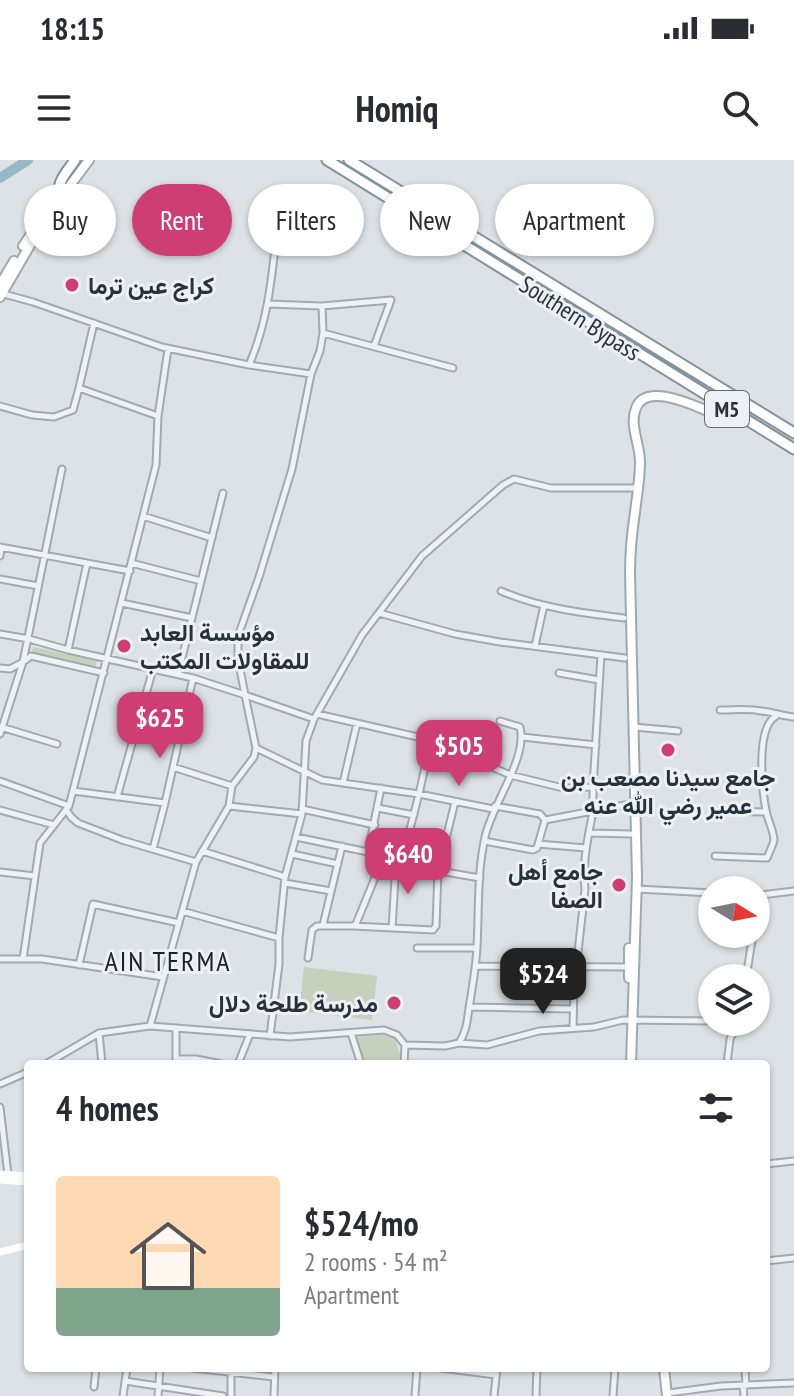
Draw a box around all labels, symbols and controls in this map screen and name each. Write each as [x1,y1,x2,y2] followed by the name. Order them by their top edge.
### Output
[40,9,105,48] text: 18:15
[355,85,439,132] text: Homiq
[32,86,76,130] icon: menu
[718,86,762,130] icon: search
[24,184,116,256] chip: Buy
[132,184,232,256] chip: Rent
[248,184,364,256] chip: Filters
[380,184,479,256] chip: New
[495,184,654,256] chip: Apartment
[514,269,646,367] street label: Southern Bypass
[88,270,214,302] place label: كراج عين ترما
[63,276,81,294] marker: كراج عين ترما
[705,391,749,427] road number: M5
[140,617,309,676] place label: مؤسسة العابد للمقاولات المكتب
[115,637,133,655] marker: مؤسسة العابد للمقاولات المكتب
[113,692,207,760] pin: $625
[135,701,185,734] text: $625
[412,720,506,788] pin: $505
[434,729,484,762] text: $505
[659,741,677,759] marker: جامع سيدنا مصعب بن عمير رضي الله عنه
[561,762,775,826] place label: جامع سيدنا مصعب بن عمير رضي الله عنه
[361,828,455,896] pin: $640
[383,837,433,870] text: $640
[508,856,603,915] place label: جامع أهل الصفا
[610,876,628,894] marker: جامع أهل الصفا
[698,876,770,948] north arrow
[698,876,770,1036] map controls
[104,942,232,979] district label: AIN TERMA
[496,948,590,1016] pin: $524
[518,957,568,990] text: $524
[698,964,770,1036] button: layers
[209,988,378,1019] place label: مدرسة طلحة دلال
[385,994,403,1012] marker: مدرسة طلحة دلال
[56,1086,159,1130] text: 4 homes
[694,1086,738,1130] icon: filters
[304,1201,419,1245] text: $524/mo
[120,1208,216,1304] icon: home
[304,1245,448,1278] text: 2 rooms · 54 m²
[304,1278,399,1311] text: Apartment

